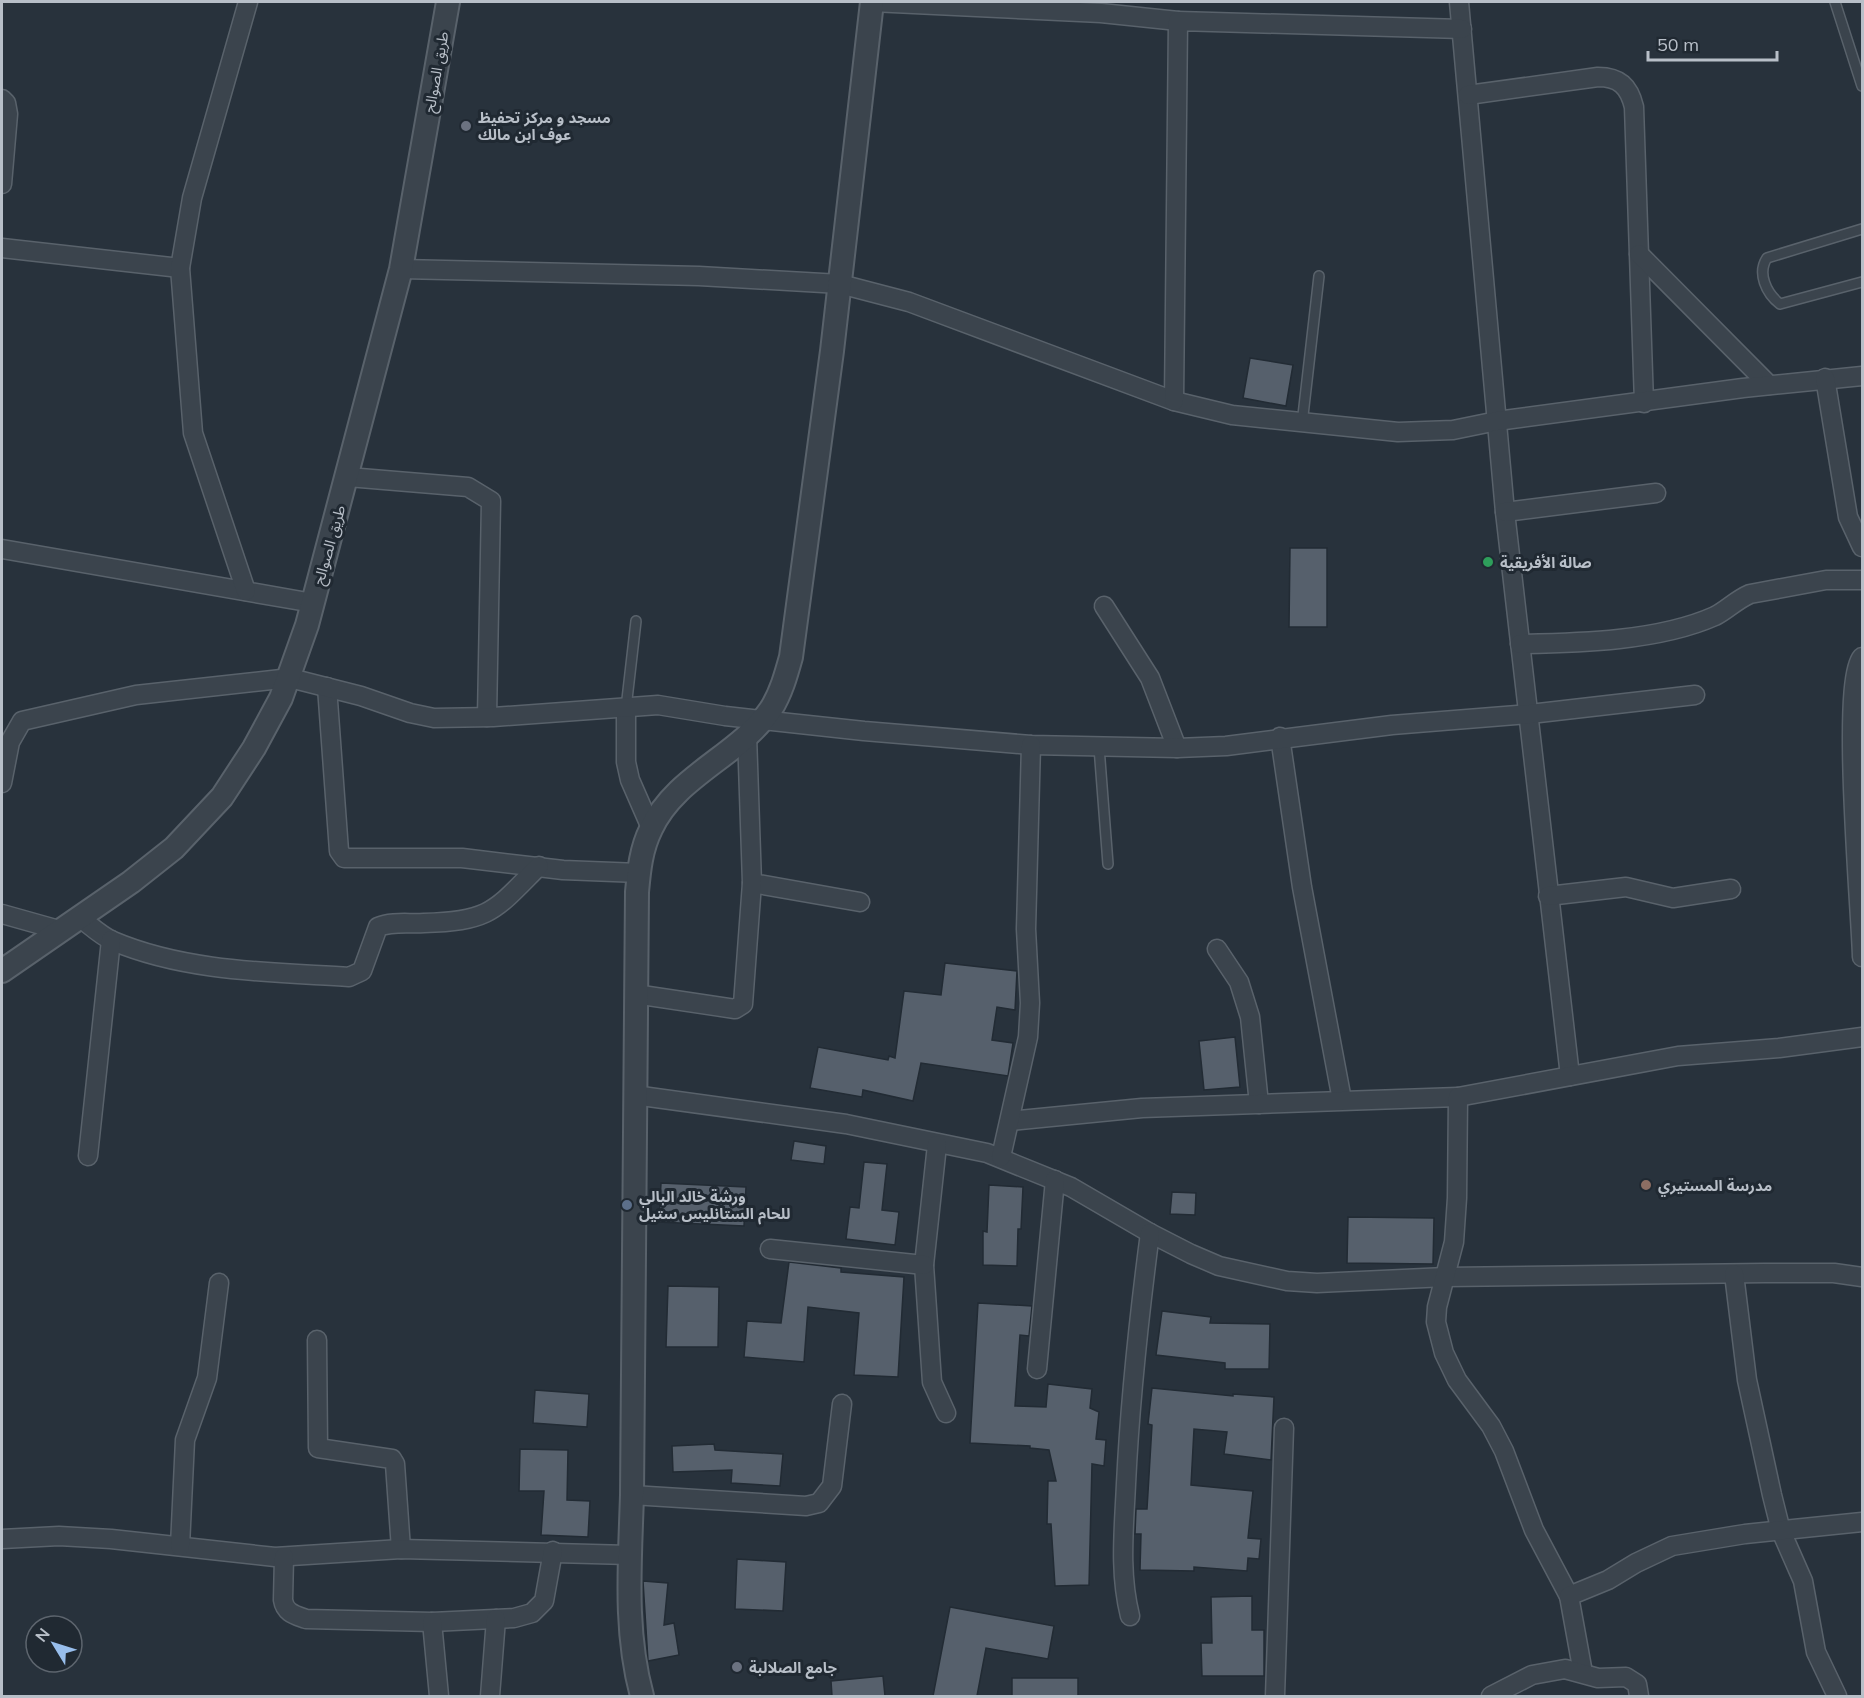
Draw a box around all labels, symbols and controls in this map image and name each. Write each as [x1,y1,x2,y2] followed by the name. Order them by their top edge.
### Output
[1648,24,1777,62] scale bar
[420,30,455,115] street label: طريق الصوالح
[1657,33,1699,56] text: 50 m
[478,108,611,144] place label: مسجد و مركز تحفيظ عوف ابن مالك
[459,119,473,133] marker: مسجد و مركز تحفيظ عوف ابن مالك
[309,503,352,588] street label: طريق الصوالح
[1500,553,1592,572] place label: صالة الأفريقية
[1481,555,1495,569] marker: صالة الأفريقية
[1658,1176,1772,1197] place label: مدرسة المستيري
[1639,1178,1653,1192] marker: مدرسة المستيري
[639,1187,790,1225] place label: ورشة خالد البالي للحام الستانليس ستيل
[620,1198,634,1212] marker: ورشة خالد البالي للحام الستانليس ستيل
[24,1614,84,1674] north arrow
[31,1624,54,1646] text: N
[749,1658,838,1679] place label: جامع الصلالبة
[730,1660,744,1674] marker: جامع الصلالبة

